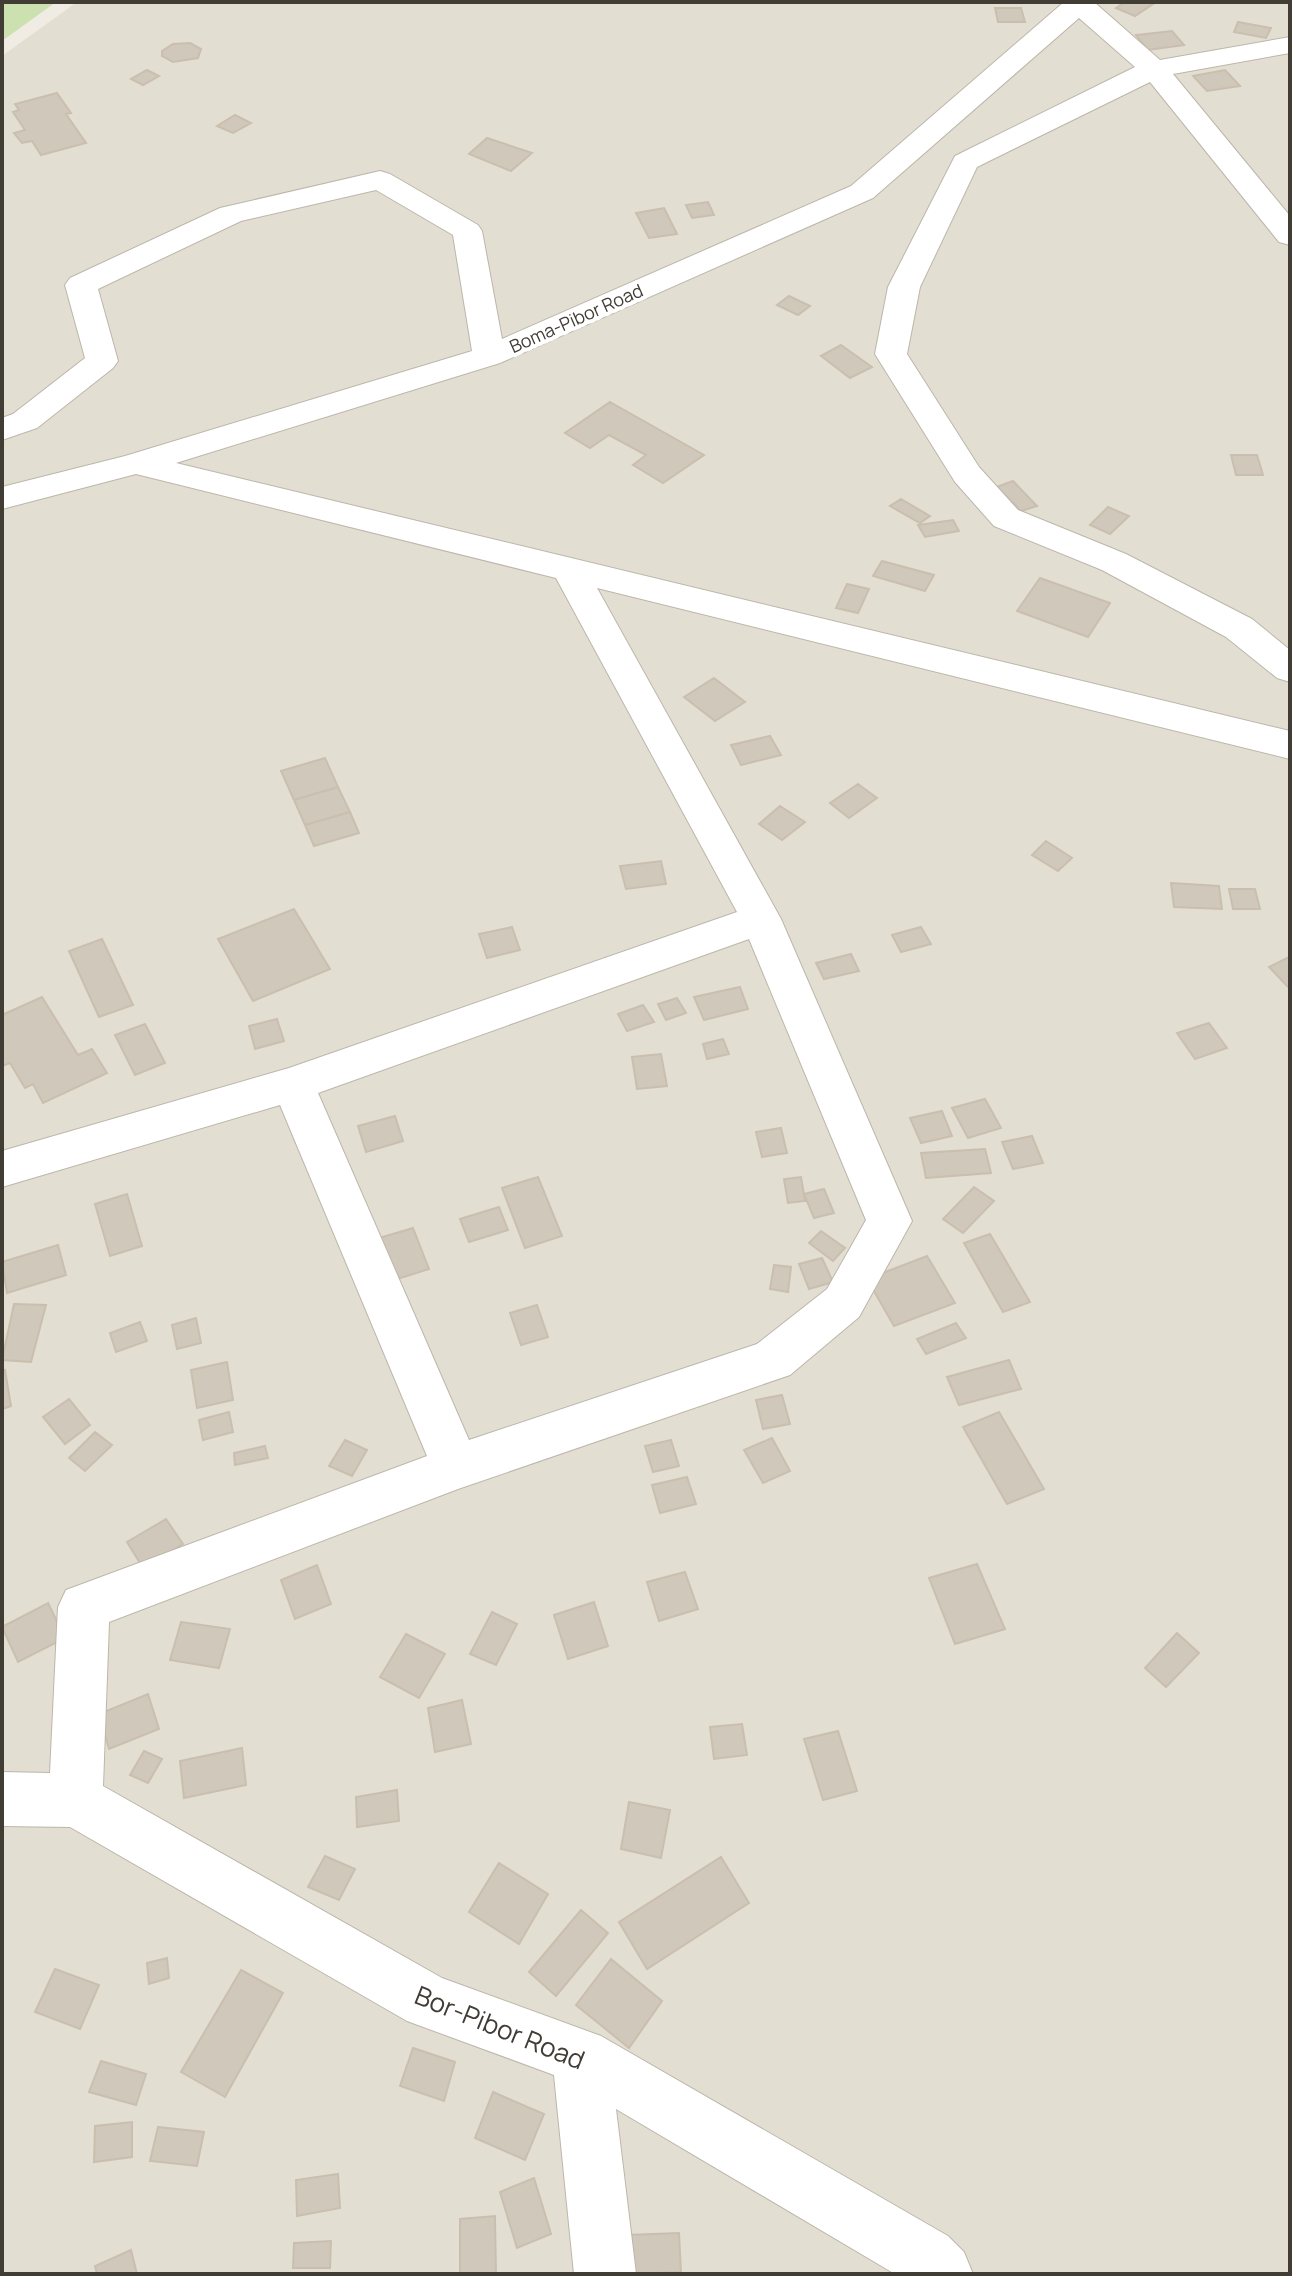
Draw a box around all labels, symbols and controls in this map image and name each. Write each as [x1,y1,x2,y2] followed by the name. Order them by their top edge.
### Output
[506,278,646,358] street label: Boma-Pibor Road
[410,1977,590,2077] street label: Bor-Pibor Road

